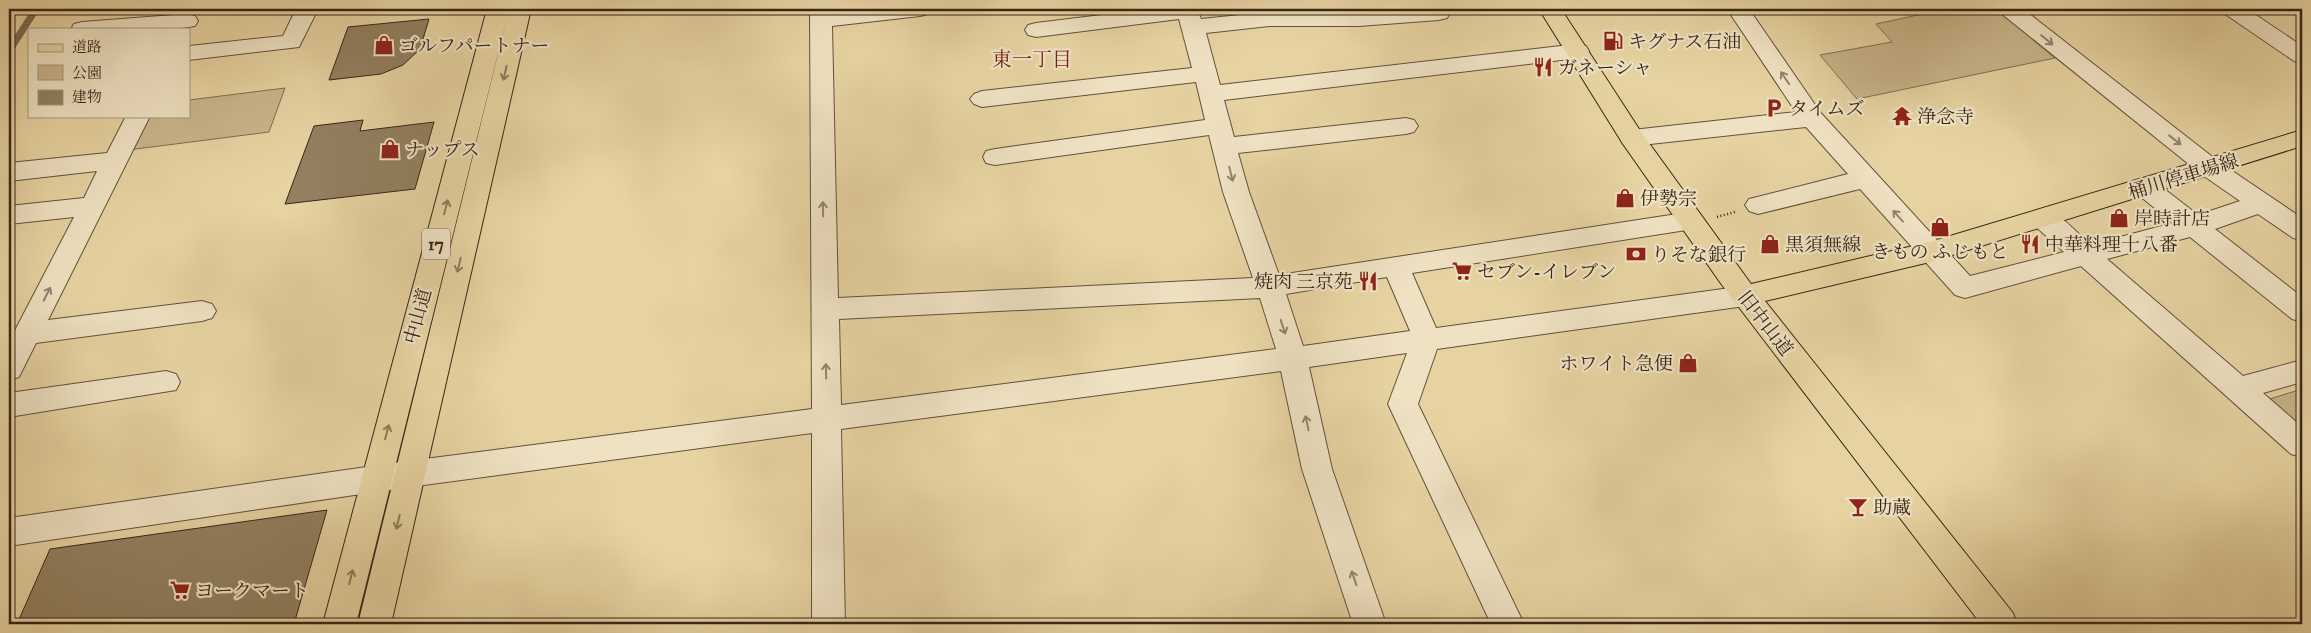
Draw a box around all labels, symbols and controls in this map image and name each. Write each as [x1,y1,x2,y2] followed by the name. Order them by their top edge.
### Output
[28,28,190,118] legend
[1602,30,1624,52] fuel station icon: キグナス石油
[1628,31,1741,54] place label: キグナス石油
[373,34,395,56] shop icon: ゴルフパートナー
[2041,34,2054,46] one-way arrow
[399,35,549,58] place label: ゴルフパートナー
[72,38,102,57] text: 道路
[992,48,1072,73] district label: 東一丁目
[1532,56,1554,78] restaurant icon: ガネーシャ
[1558,57,1652,80] place label: ガネーシャ
[72,64,102,83] text: 公園
[500,65,509,81] one-way arrow
[1780,71,1791,85] one-way arrow
[72,88,102,107] text: 建物
[1763,97,1785,119] parking icon: タイムズ
[1789,98,1865,121] place label: タイムズ
[1891,105,1913,127] temple icon: 浄念寺
[1917,106,1974,129] place label: 浄念寺
[2168,135,2181,146] one-way arrow
[379,138,401,160] shop icon: ナップス
[405,139,480,162] place label: ナップス
[2126,150,2241,205] street label: 桶川停車場線
[1227,165,1236,181] one-way arrow
[1614,187,1636,209] shop icon: 伊勢宗
[1640,188,1697,211] place label: 伊勢宗
[442,200,451,216] one-way arrow
[818,201,828,217] one-way arrow
[2108,207,2130,229] shop icon: 岸時計店
[2134,208,2210,231] place label: 岸時計店
[1892,209,1903,222] one-way arrow
[1929,216,1951,238] shop icon: きもの ふじもと
[422,228,450,260] road number: 17
[1759,233,1781,255] shop icon: 黒須無線
[2019,233,2041,255] restaurant icon: 中華料理十八番
[1785,234,1861,257] place label: 黒須無線
[2045,234,2178,257] place label: 中華料理十八番
[1871,241,2009,264] place label: きもの ふじもと
[1625,243,1647,265] bank icon: りそな銀行
[1651,244,1746,267] place label: りそな銀行
[454,257,463,273] one-way arrow
[1451,260,1473,282] supermarket icon: セブン-イレブン
[1477,261,1616,284] place label: セブン-イレブン
[1357,270,1379,292] restaurant icon: 焼肉 三京苑
[1254,271,1353,294] place label: 焼肉 三京苑
[400,286,437,347] street label: 中山道
[43,287,52,302] one-way arrow
[1732,287,1797,361] street label: 旧中山道
[1279,319,1289,335] one-way arrow
[1677,352,1699,374] shop icon: ホワイト急便
[1560,353,1673,376] place label: ホワイト急便
[821,363,831,380] one-way arrow
[1302,415,1311,431] one-way arrow
[383,425,392,441] one-way arrow
[1847,496,1869,518] bar icon: 助蔵
[1873,497,1911,520] place label: 助蔵
[393,513,402,529] one-way arrow
[347,569,356,585] one-way arrow
[1349,571,1358,586] one-way arrow
[169,579,191,601] supermarket icon: ヨークマート
[195,580,309,603] place label: ヨークマート

